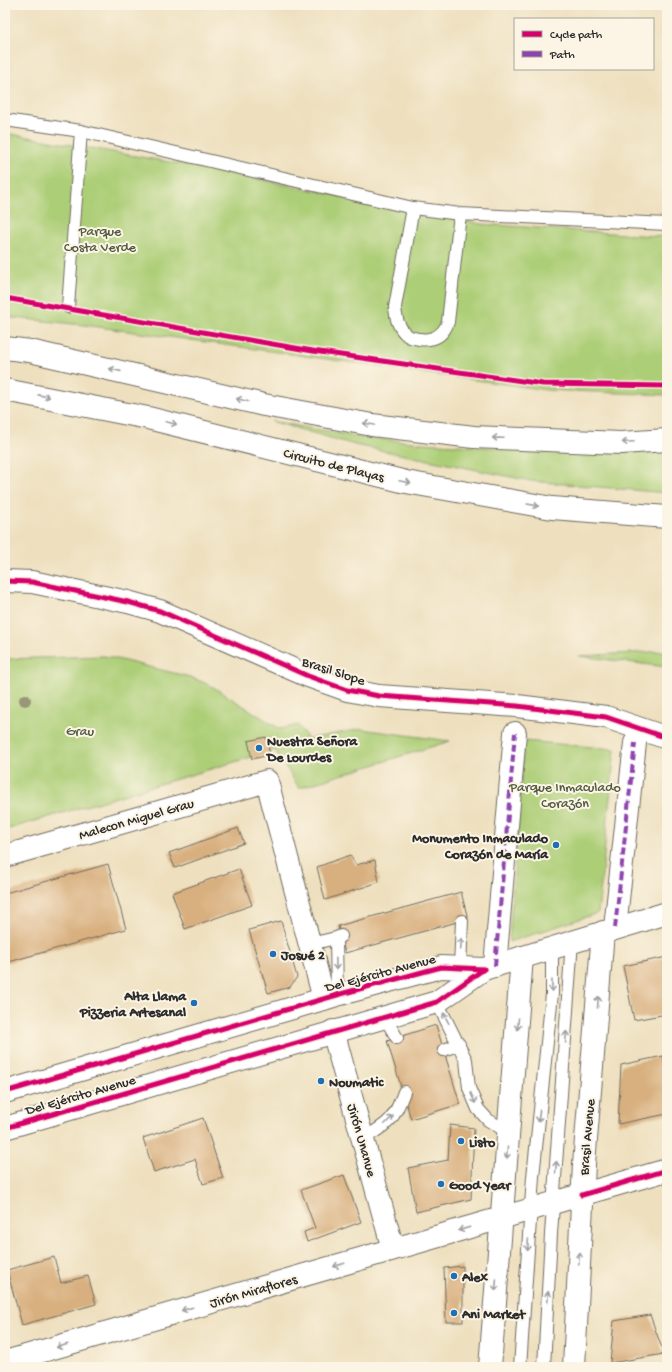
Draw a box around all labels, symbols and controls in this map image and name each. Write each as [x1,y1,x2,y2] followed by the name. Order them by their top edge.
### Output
[514,18,654,70] legend
[550,29,603,43] text: Cycle path
[549,49,575,63] text: Path
[64,224,137,257] park label: Parque Costa Verde
[109,366,122,374] one-way arrow
[37,393,50,401] one-way arrow
[236,395,249,403] one-way arrow
[164,420,177,428] one-way arrow
[363,420,376,428] one-way arrow
[492,434,505,442] one-way arrow
[622,439,635,446] one-way arrow
[281,446,386,487] street label: Circuito de Playas
[399,478,412,486] one-way arrow
[527,501,540,509] one-way arrow
[299,654,368,691] street label: Brasil Slope
[66,724,94,741] park label: Grau
[265,734,358,767] place label: Nuestra Señora De Lourdes
[254,743,264,753] marker: Nuestra Señora De Lourdes
[508,780,621,813] park label: Parque Inmaculado Corazón
[77,796,197,845] street label: Malecon Miguel Grau
[412,831,549,864] place label: Monumento Inmaculado Corazón de María
[551,840,561,850] marker: Monumento Inmaculado Corazón de María
[457,938,465,951] one-way arrow
[280,948,325,965] place label: Josué 2
[268,949,278,959] marker: Josué 2
[322,951,439,998] street label: Del Ejército Avenue
[332,957,340,970] one-way arrow
[548,979,556,992] one-way arrow
[79,989,187,1022] place label: Alta Llama Pizzeria Artesanal
[594,996,601,1009] one-way arrow
[189,998,199,1008] marker: Alta Llama Pizzeria Artesanal
[441,1012,449,1024] one-way arrow
[514,1017,522,1030] one-way arrow
[562,1031,569,1044] one-way arrow
[23,1072,139,1121] street label: Del Ejército Avenue
[329,1075,384,1092] place label: Noumatic
[316,1076,326,1086] marker: Noumatic
[470,1091,477,1103] one-way arrow
[577,1098,600,1177] street label: Brasil Avenue
[342,1102,379,1180] street label: Jirón Unanue
[535,1109,543,1122] one-way arrow
[384,1116,394,1126] one-way arrow
[469,1135,496,1152] place label: Listo
[456,1136,466,1146] marker: Listo
[503,1146,510,1159] one-way arrow
[552,1161,559,1174] one-way arrow
[449,1178,512,1195] place label: Good Year
[436,1179,446,1189] marker: Good Year
[457,1226,470,1233] one-way arrow
[525,1238,532,1251] one-way arrow
[575,1252,582,1265] one-way arrow
[332,1262,345,1269] one-way arrow
[461,1270,489,1287] place label: Alex
[449,1271,459,1281] marker: Alex
[208,1272,300,1313] street label: Jirón Miraflores
[492,1278,499,1291] one-way arrow
[544,1291,551,1304] one-way arrow
[181,1306,194,1313] one-way arrow
[461,1307,526,1324] place label: Ani Market
[449,1308,459,1318] marker: Ani Market
[56,1343,69,1350] one-way arrow

